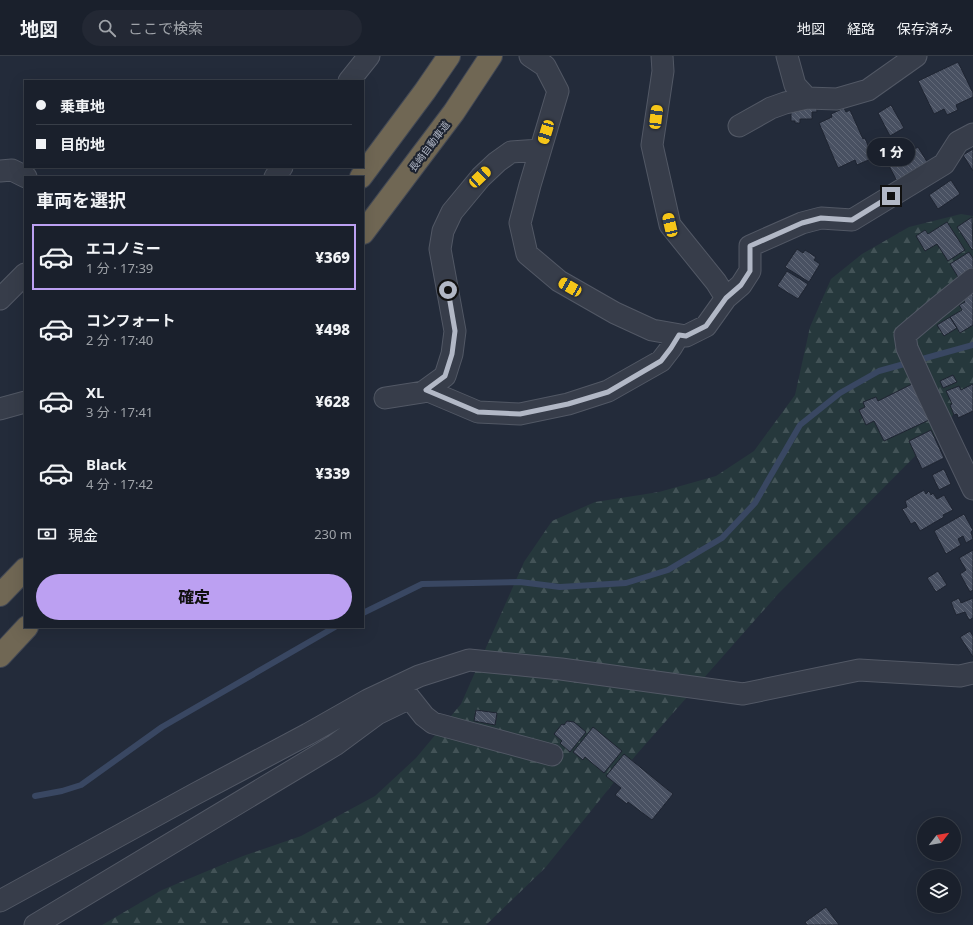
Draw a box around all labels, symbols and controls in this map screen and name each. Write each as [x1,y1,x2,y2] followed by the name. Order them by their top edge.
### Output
[82,10,362,46] search box
[20,16,58,42] text: 地図
[96,17,118,39] icon: search
[128,18,203,38] text: ここで検索
[797,19,825,38] text: 地図
[847,19,875,38] text: 経路
[897,19,953,38] text: 保存済み
[60,96,105,116] text: 乗車地
[649,104,663,130] car
[405,118,453,174] street label: 長崎自動車道
[537,119,555,145] car
[60,134,105,154] text: 目的地
[867,138,915,166] callout: 1 分
[879,143,903,161] text: 1 分
[467,164,493,190] car
[882,187,900,205] route end
[36,188,126,212] text: 車両を選択
[661,212,679,238] car
[86,238,161,258] text: エコノミー
[38,239,74,275] icon: car
[315,247,350,267] text: ¥369
[86,259,153,277] text: 1 分 · 17:39
[557,276,583,298] car
[439,281,457,299] route start
[86,310,176,330] text: コンフォート
[38,311,74,347] icon: car
[315,319,350,339] text: ¥498
[86,331,153,349] text: 2 分 · 17:40
[86,382,104,402] text: XL
[38,383,74,419] icon: car
[315,391,350,411] text: ¥628
[86,403,153,421] text: 3 分 · 17:41
[86,454,126,474] text: Black
[38,455,74,491] icon: car
[315,463,350,483] text: ¥339
[86,475,153,493] text: 4 分 · 17:42
[36,523,58,545] icon: cash
[68,525,98,545] text: 現金
[314,525,352,543] text: 230 m
[36,574,352,620] button: 確定
[917,817,961,861] north arrow
[917,817,961,913] map controls
[917,869,961,913] button: layers

